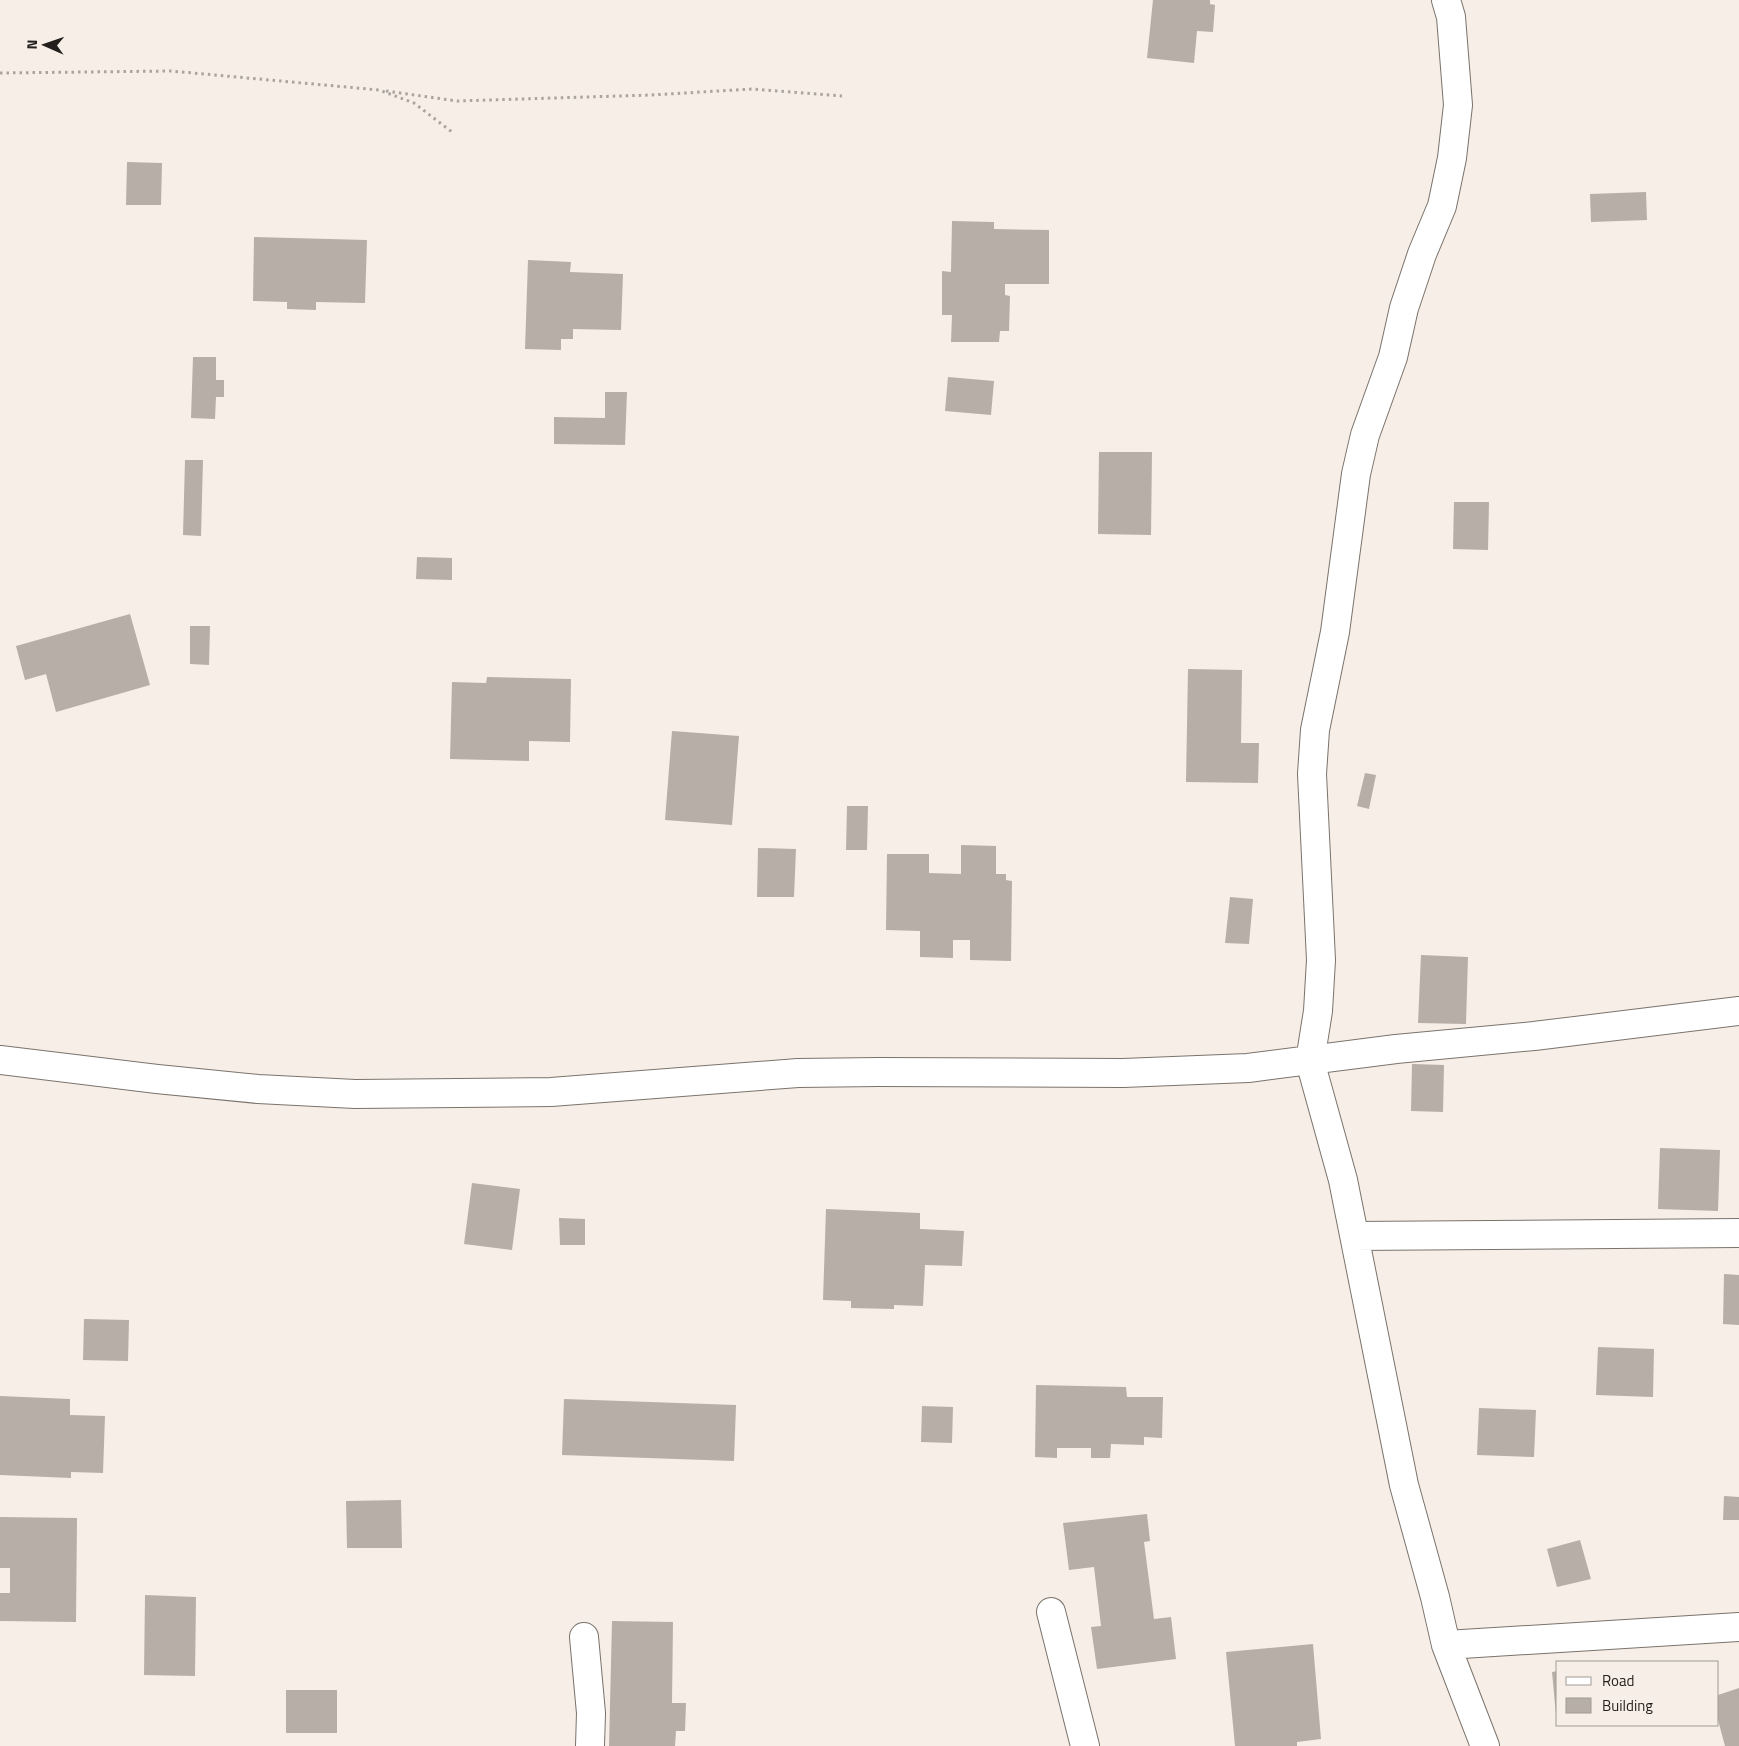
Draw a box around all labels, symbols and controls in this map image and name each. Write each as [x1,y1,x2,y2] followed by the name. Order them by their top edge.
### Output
[20,20,70,70] north arrow
[21,39,42,50] text: N
[1556,1661,1719,1726] legend
[1602,1669,1634,1692] text: Road
[1602,1694,1653,1717] text: Building

